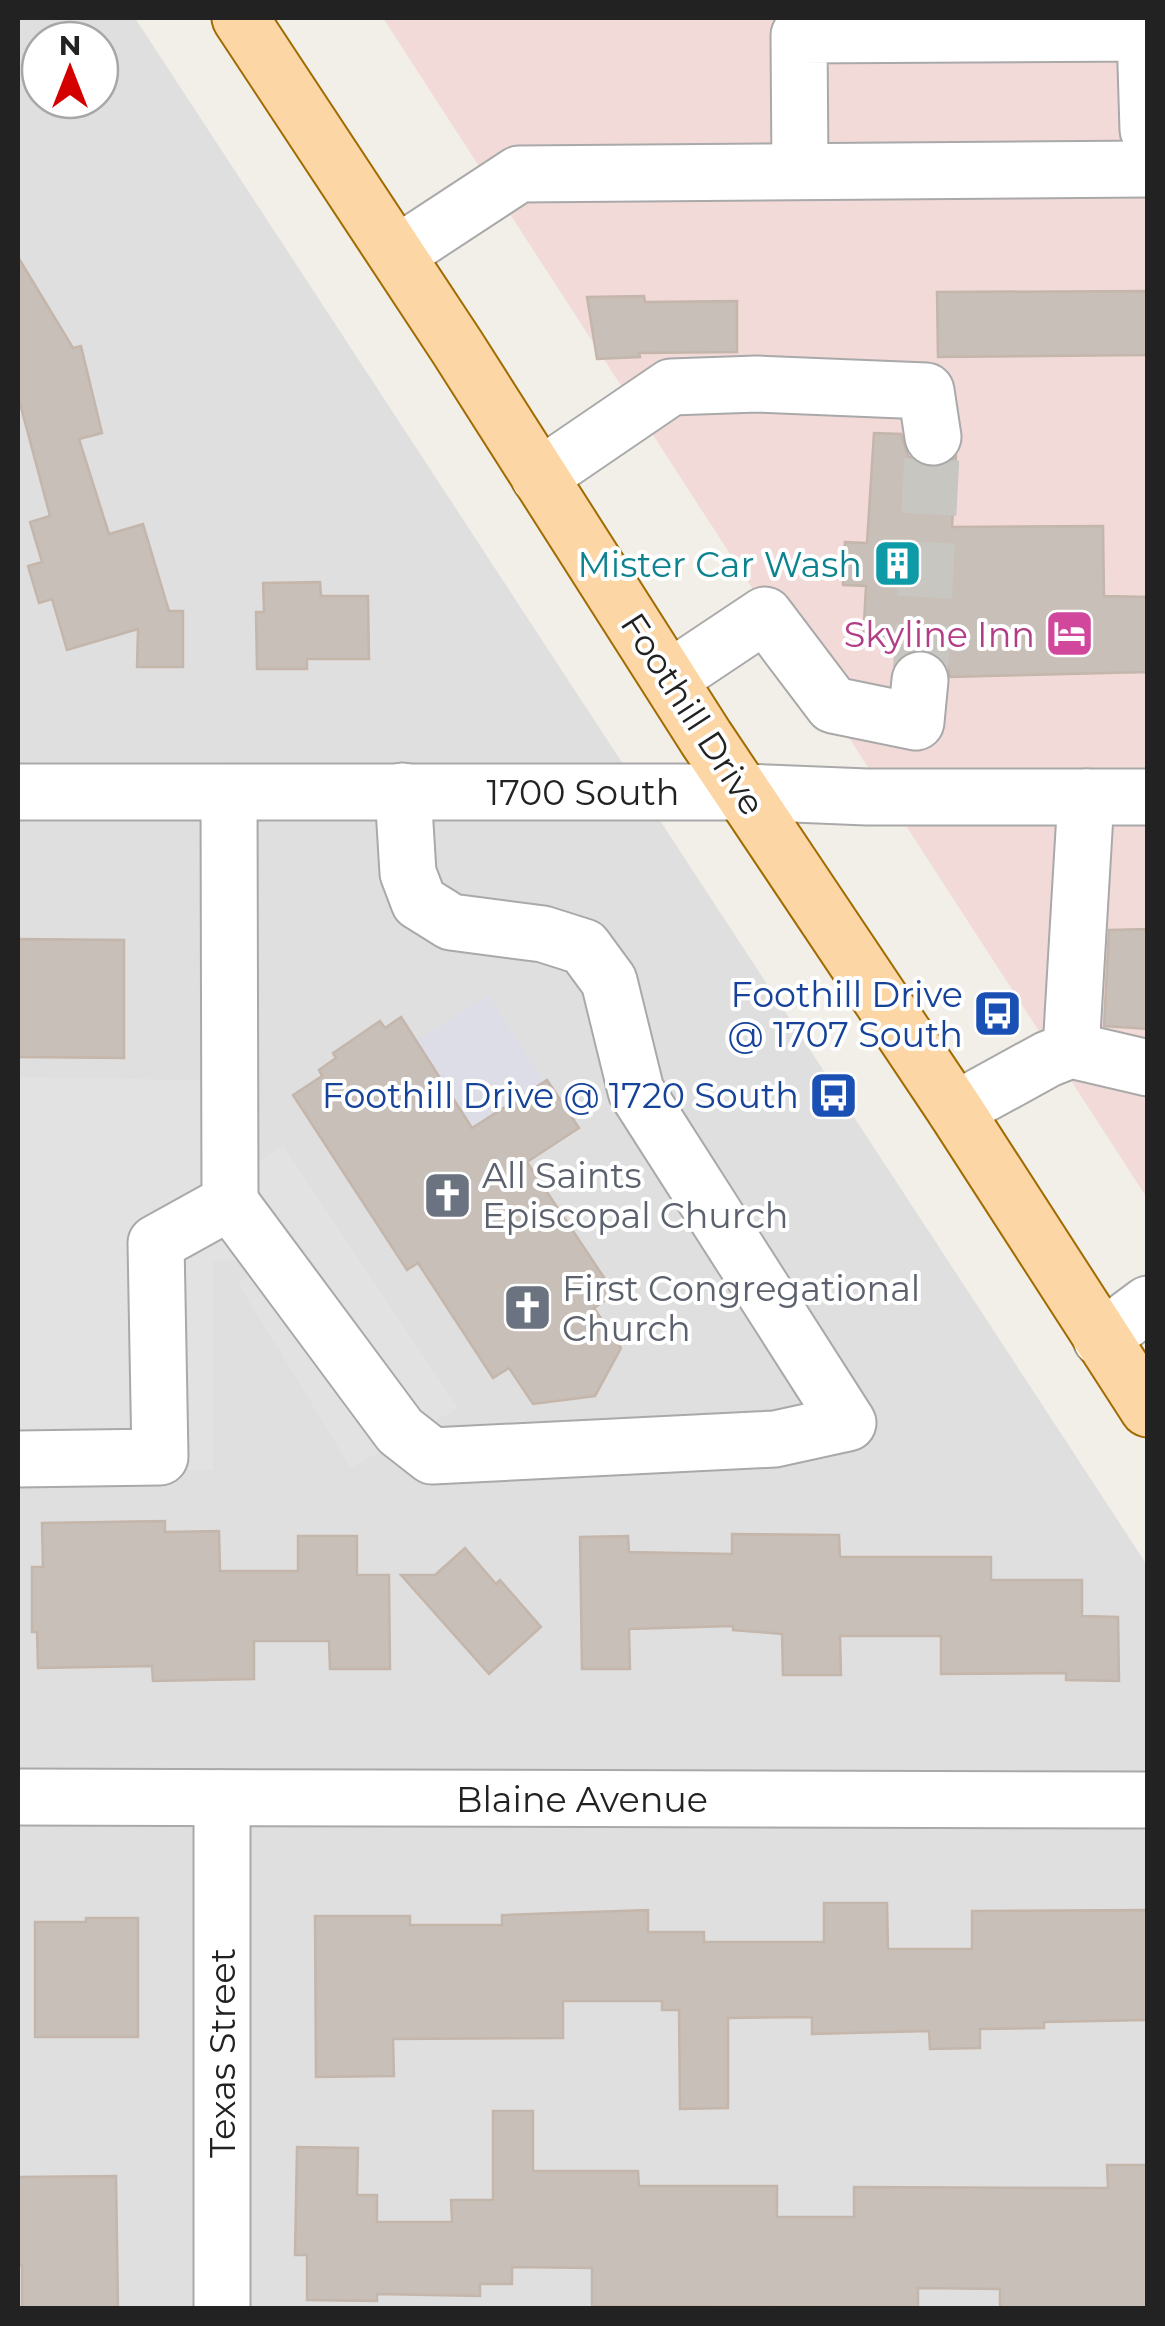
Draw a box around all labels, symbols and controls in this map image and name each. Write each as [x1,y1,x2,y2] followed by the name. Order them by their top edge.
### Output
[20,20,120,120] north arrow
[59,28,81,62] text: N
[871,538,923,590] building icon: Mister Car Wash
[577,543,862,586] place label: Mister Car Wash
[612,605,774,823] street label: Foothill Drive
[1044,608,1096,660] hotel icon: Skyline Inn
[844,613,1035,656] place label: Skyline Inn
[487,771,679,814] street label: 1700 South
[728,973,963,1056] place label: Foothill Drive @ 1707 South
[972,988,1024,1040] bus stop icon: Foothill Drive @ 1707 South
[808,1069,860,1121] bus stop icon: Foothill Drive @ 1720 South
[322,1074,799,1117] place label: Foothill Drive @ 1720 South
[482,1154,789,1237] place label: All Saints Episcopal Church
[421,1169,473,1221] church icon: All Saints Episcopal Church
[562,1267,920,1350] place label: First Congregational Church
[501,1282,553,1334] church icon: First Congregational Church
[456,1778,708,1821] street label: Blaine Avenue
[201,1948,244,2158] street label: Texas Street

